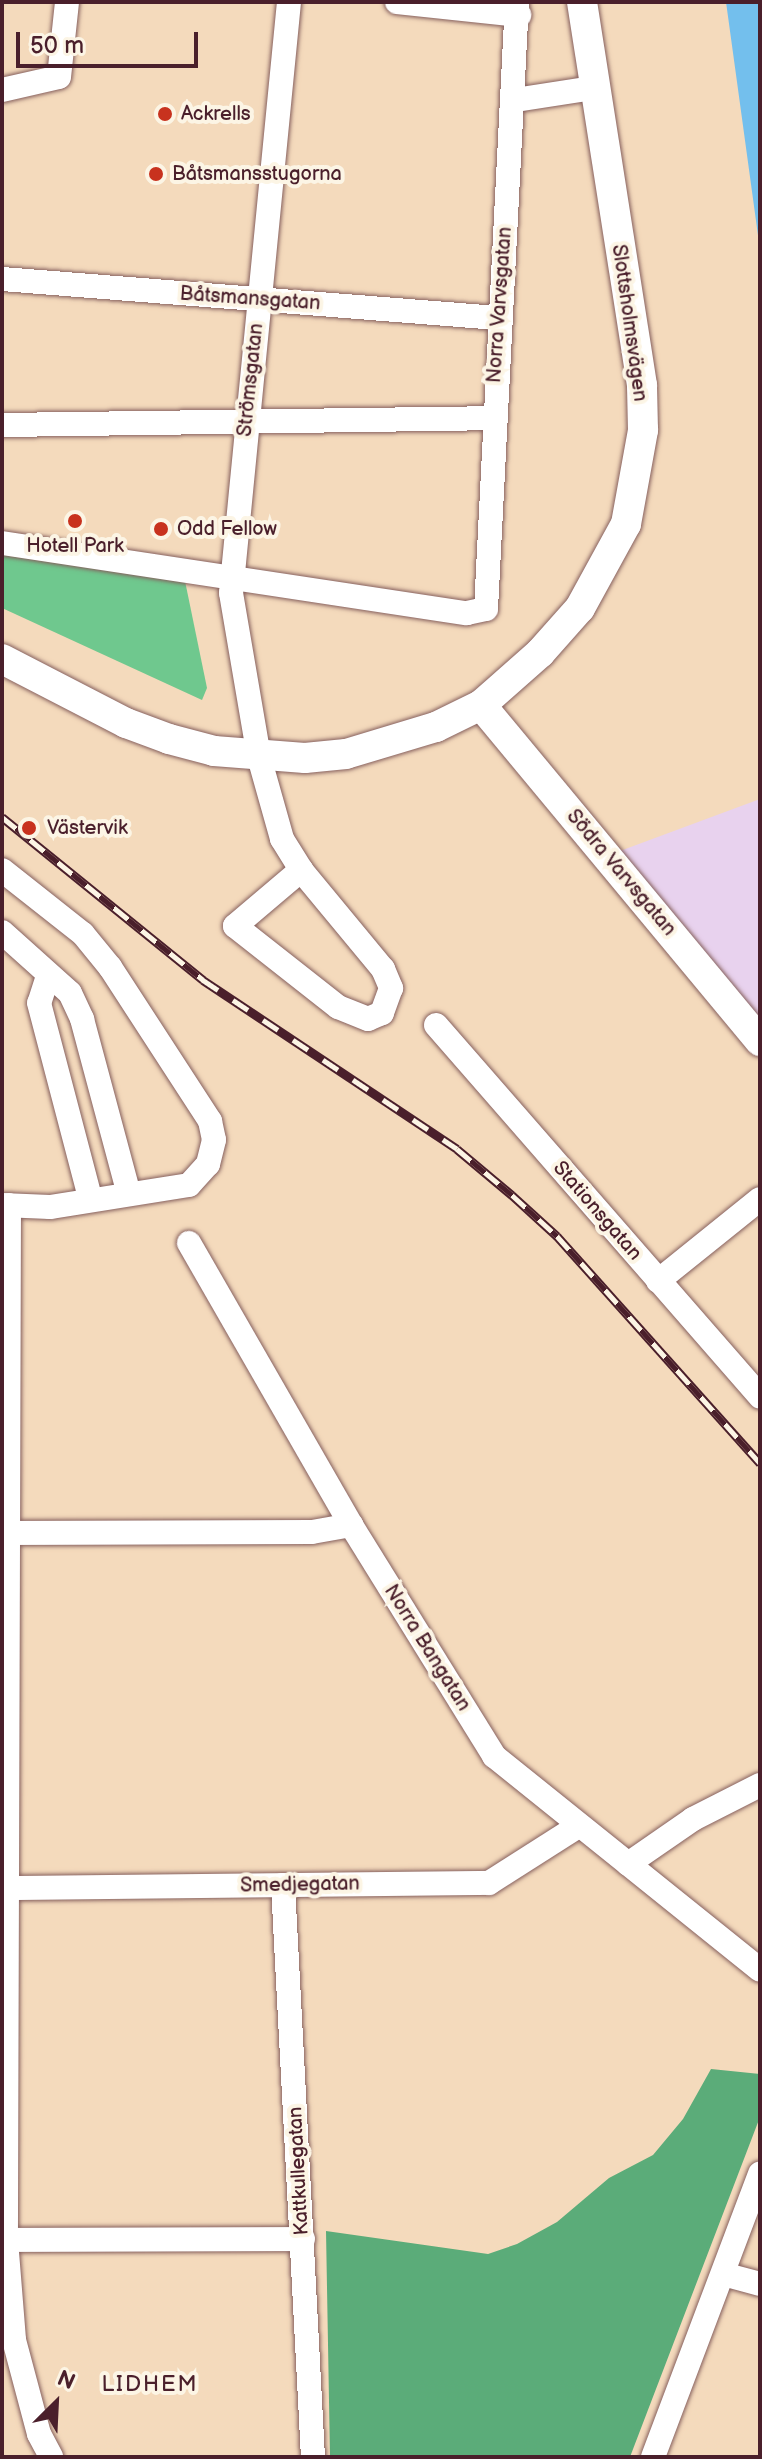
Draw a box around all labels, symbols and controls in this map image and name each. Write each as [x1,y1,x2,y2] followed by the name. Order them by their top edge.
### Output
[20,16,202,66] scale bar
[30,31,84,60] text: 50 m
[181,102,251,126] place label: Ackrells
[156,105,174,123] marker: Ackrells
[172,162,342,186] place label: Båtsmansstugorna
[147,165,165,183] marker: Båtsmansstugorna
[483,226,517,384] street label: Norra Varvsgatan
[606,243,652,403] street label: Slottsholmsvägen
[179,282,321,316] street label: Båtsmansgatan
[233,322,269,438] street label: Strömsgatan
[66,512,84,530] marker: Hotell Park
[177,517,277,541] place label: Odd Fellow
[152,520,170,538] marker: Odd Fellow
[26,534,124,558] place label: Hotell Park
[561,805,681,941] street label: Södra Varvsgatan
[47,816,128,840] place label: Västervik
[18,817,40,839] marker: Västervik
[547,1157,647,1265] street label: Stationsgatan
[379,1580,475,1716] street label: Norra Bangatan
[240,1872,360,1898] street label: Smedjegatan
[284,2106,314,2236] street label: Kattkullegatan
[16,2363,96,2443] north arrow
[53,2365,79,2396] text: N
[101,2372,199,2398] district label: LIDHEM

